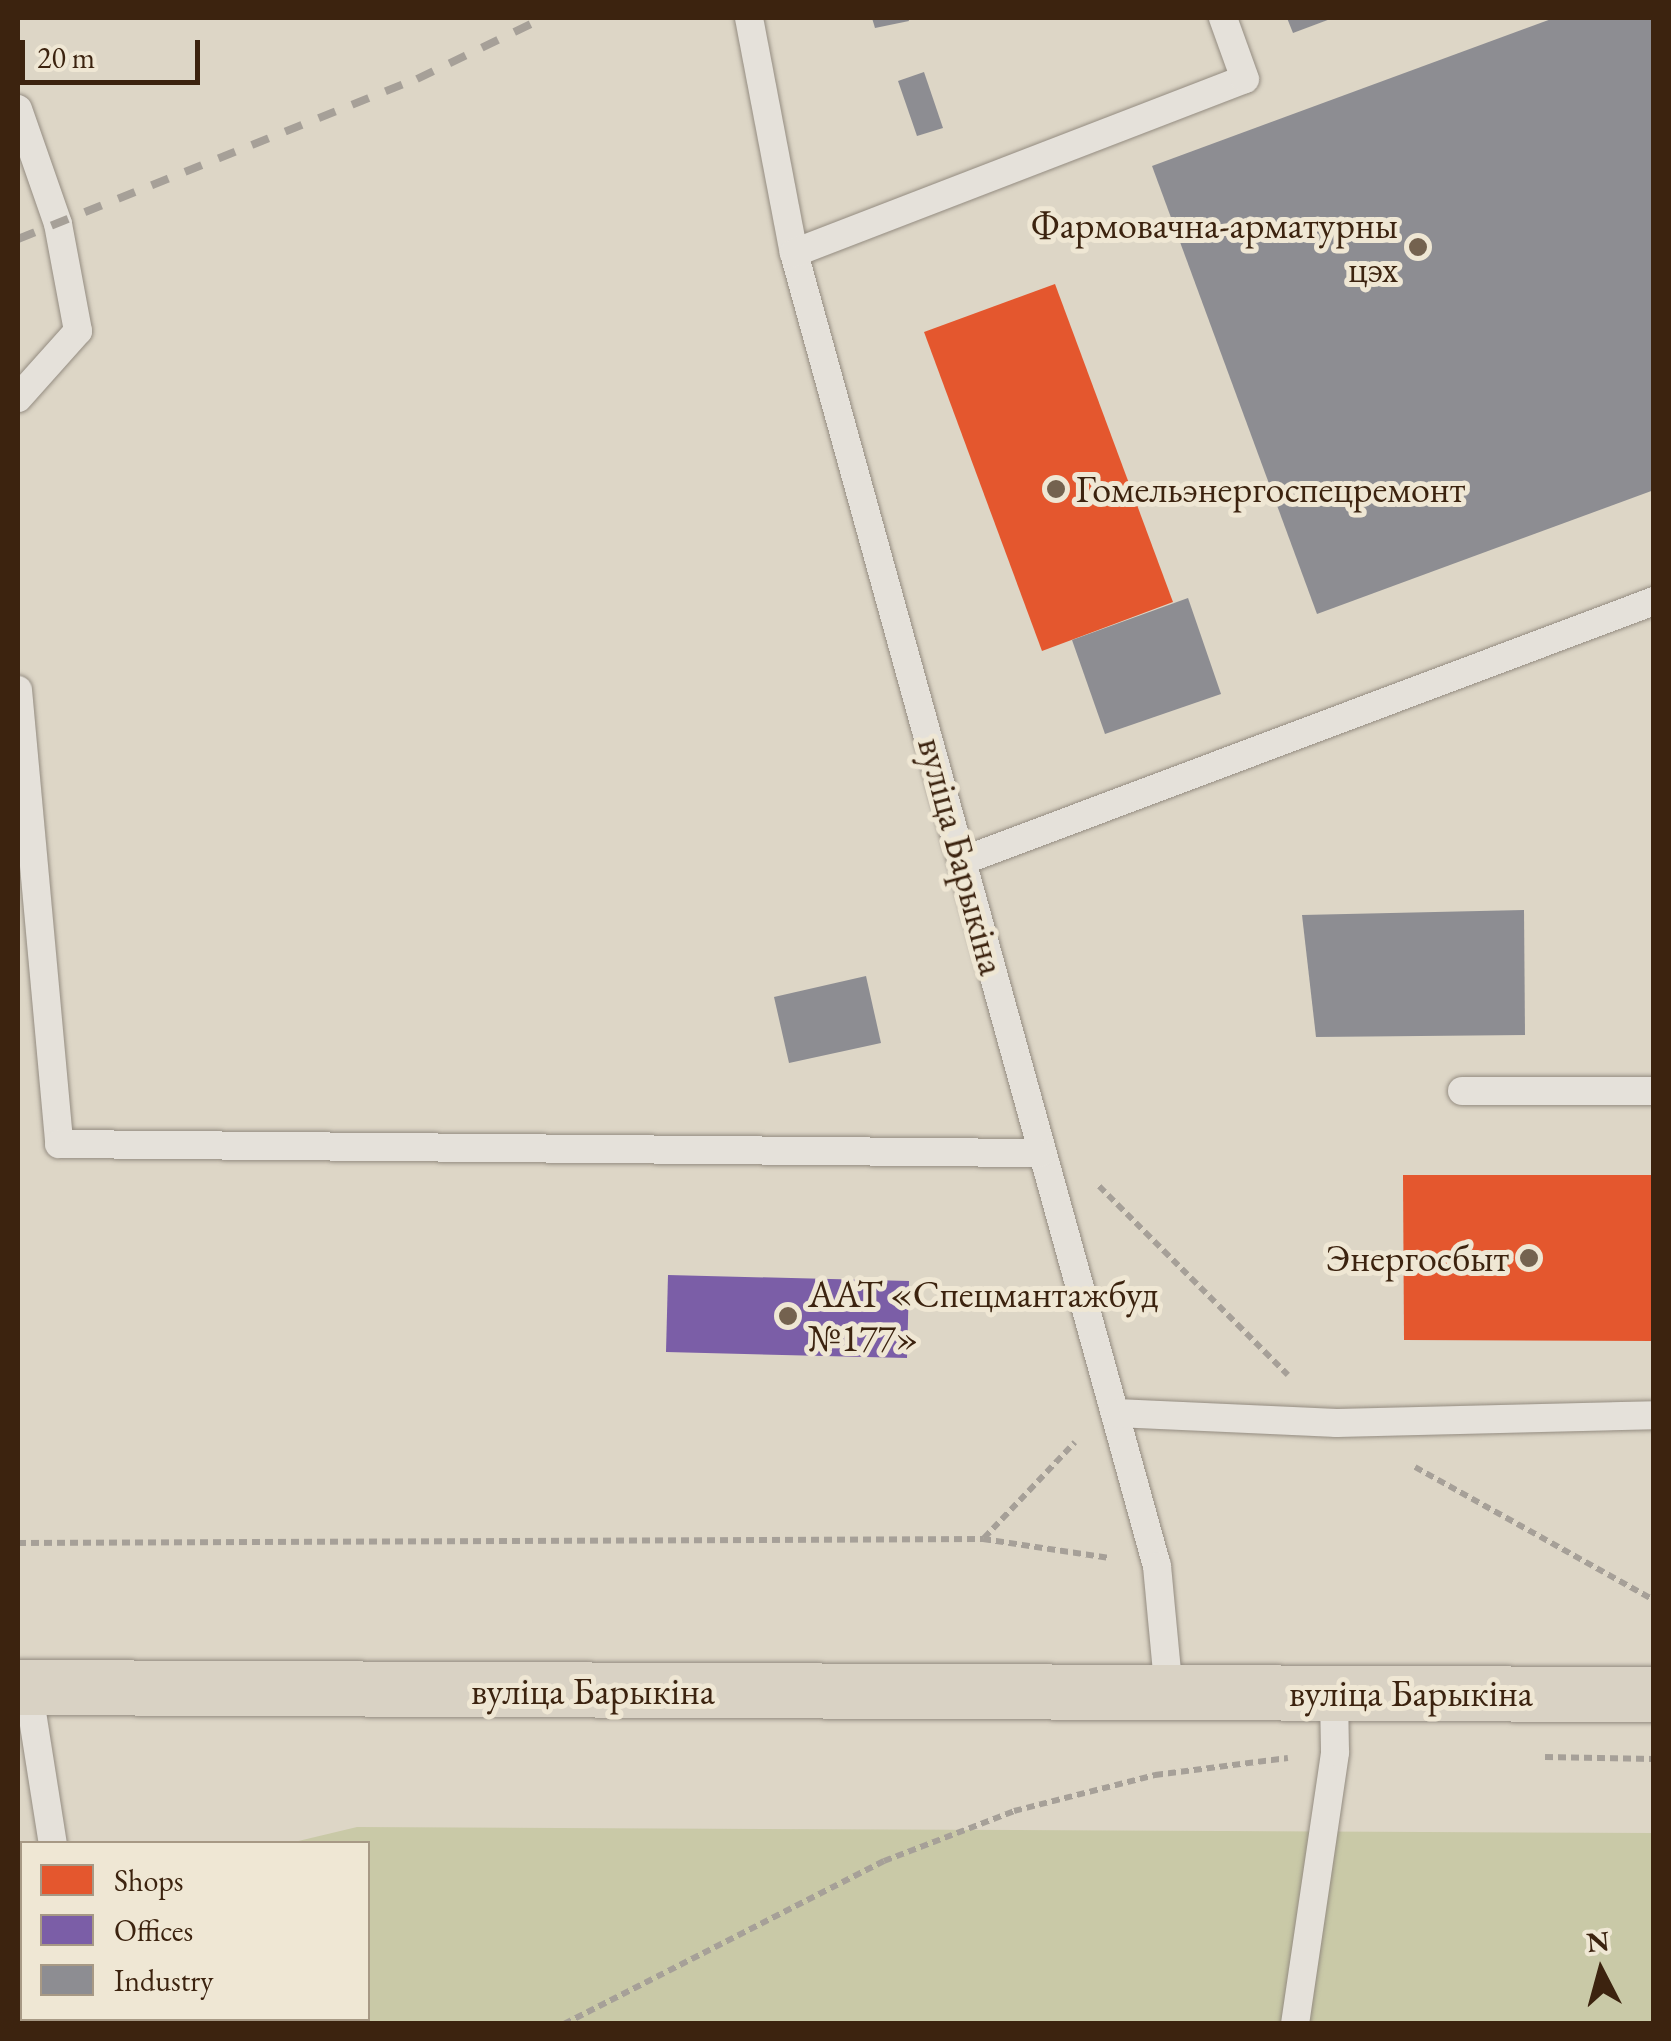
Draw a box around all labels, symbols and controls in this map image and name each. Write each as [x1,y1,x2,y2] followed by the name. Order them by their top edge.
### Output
[25,20,205,82] scale bar
[37,38,95,77] text: 20 m
[1031,202,1398,292] place label: Фармовачна-арматурны цэх
[1407,236,1429,258] marker: Фармовачна-арматурны цэх
[1076,466,1465,512] place label: Гомельэнергоспецремонт
[1045,478,1067,500] marker: Гомельэнергоспецремонт
[908,732,1016,980] street label: вуліца Барыкіна
[1325,1235,1509,1281] place label: Энергосбыт
[1518,1247,1540,1269] marker: Энергосбыт
[808,1271,1159,1360] place label: ААТ «Спецмантажбуд №177»
[777,1305,799,1327] marker: ААТ «Спецмантажбуд №177»
[471,1668,715,1714] street label: вуліца Барыкіна
[1289,1670,1533,1716] street label: вуліца Барыкіна
[20,1841,370,2021] legend
[114,1861,184,1900] text: Shops
[114,1911,193,1950] text: Offices
[1551,1921,1651,2021] north arrow
[1585,1922,1611,1960] text: N
[114,1961,213,2000] text: Industry

